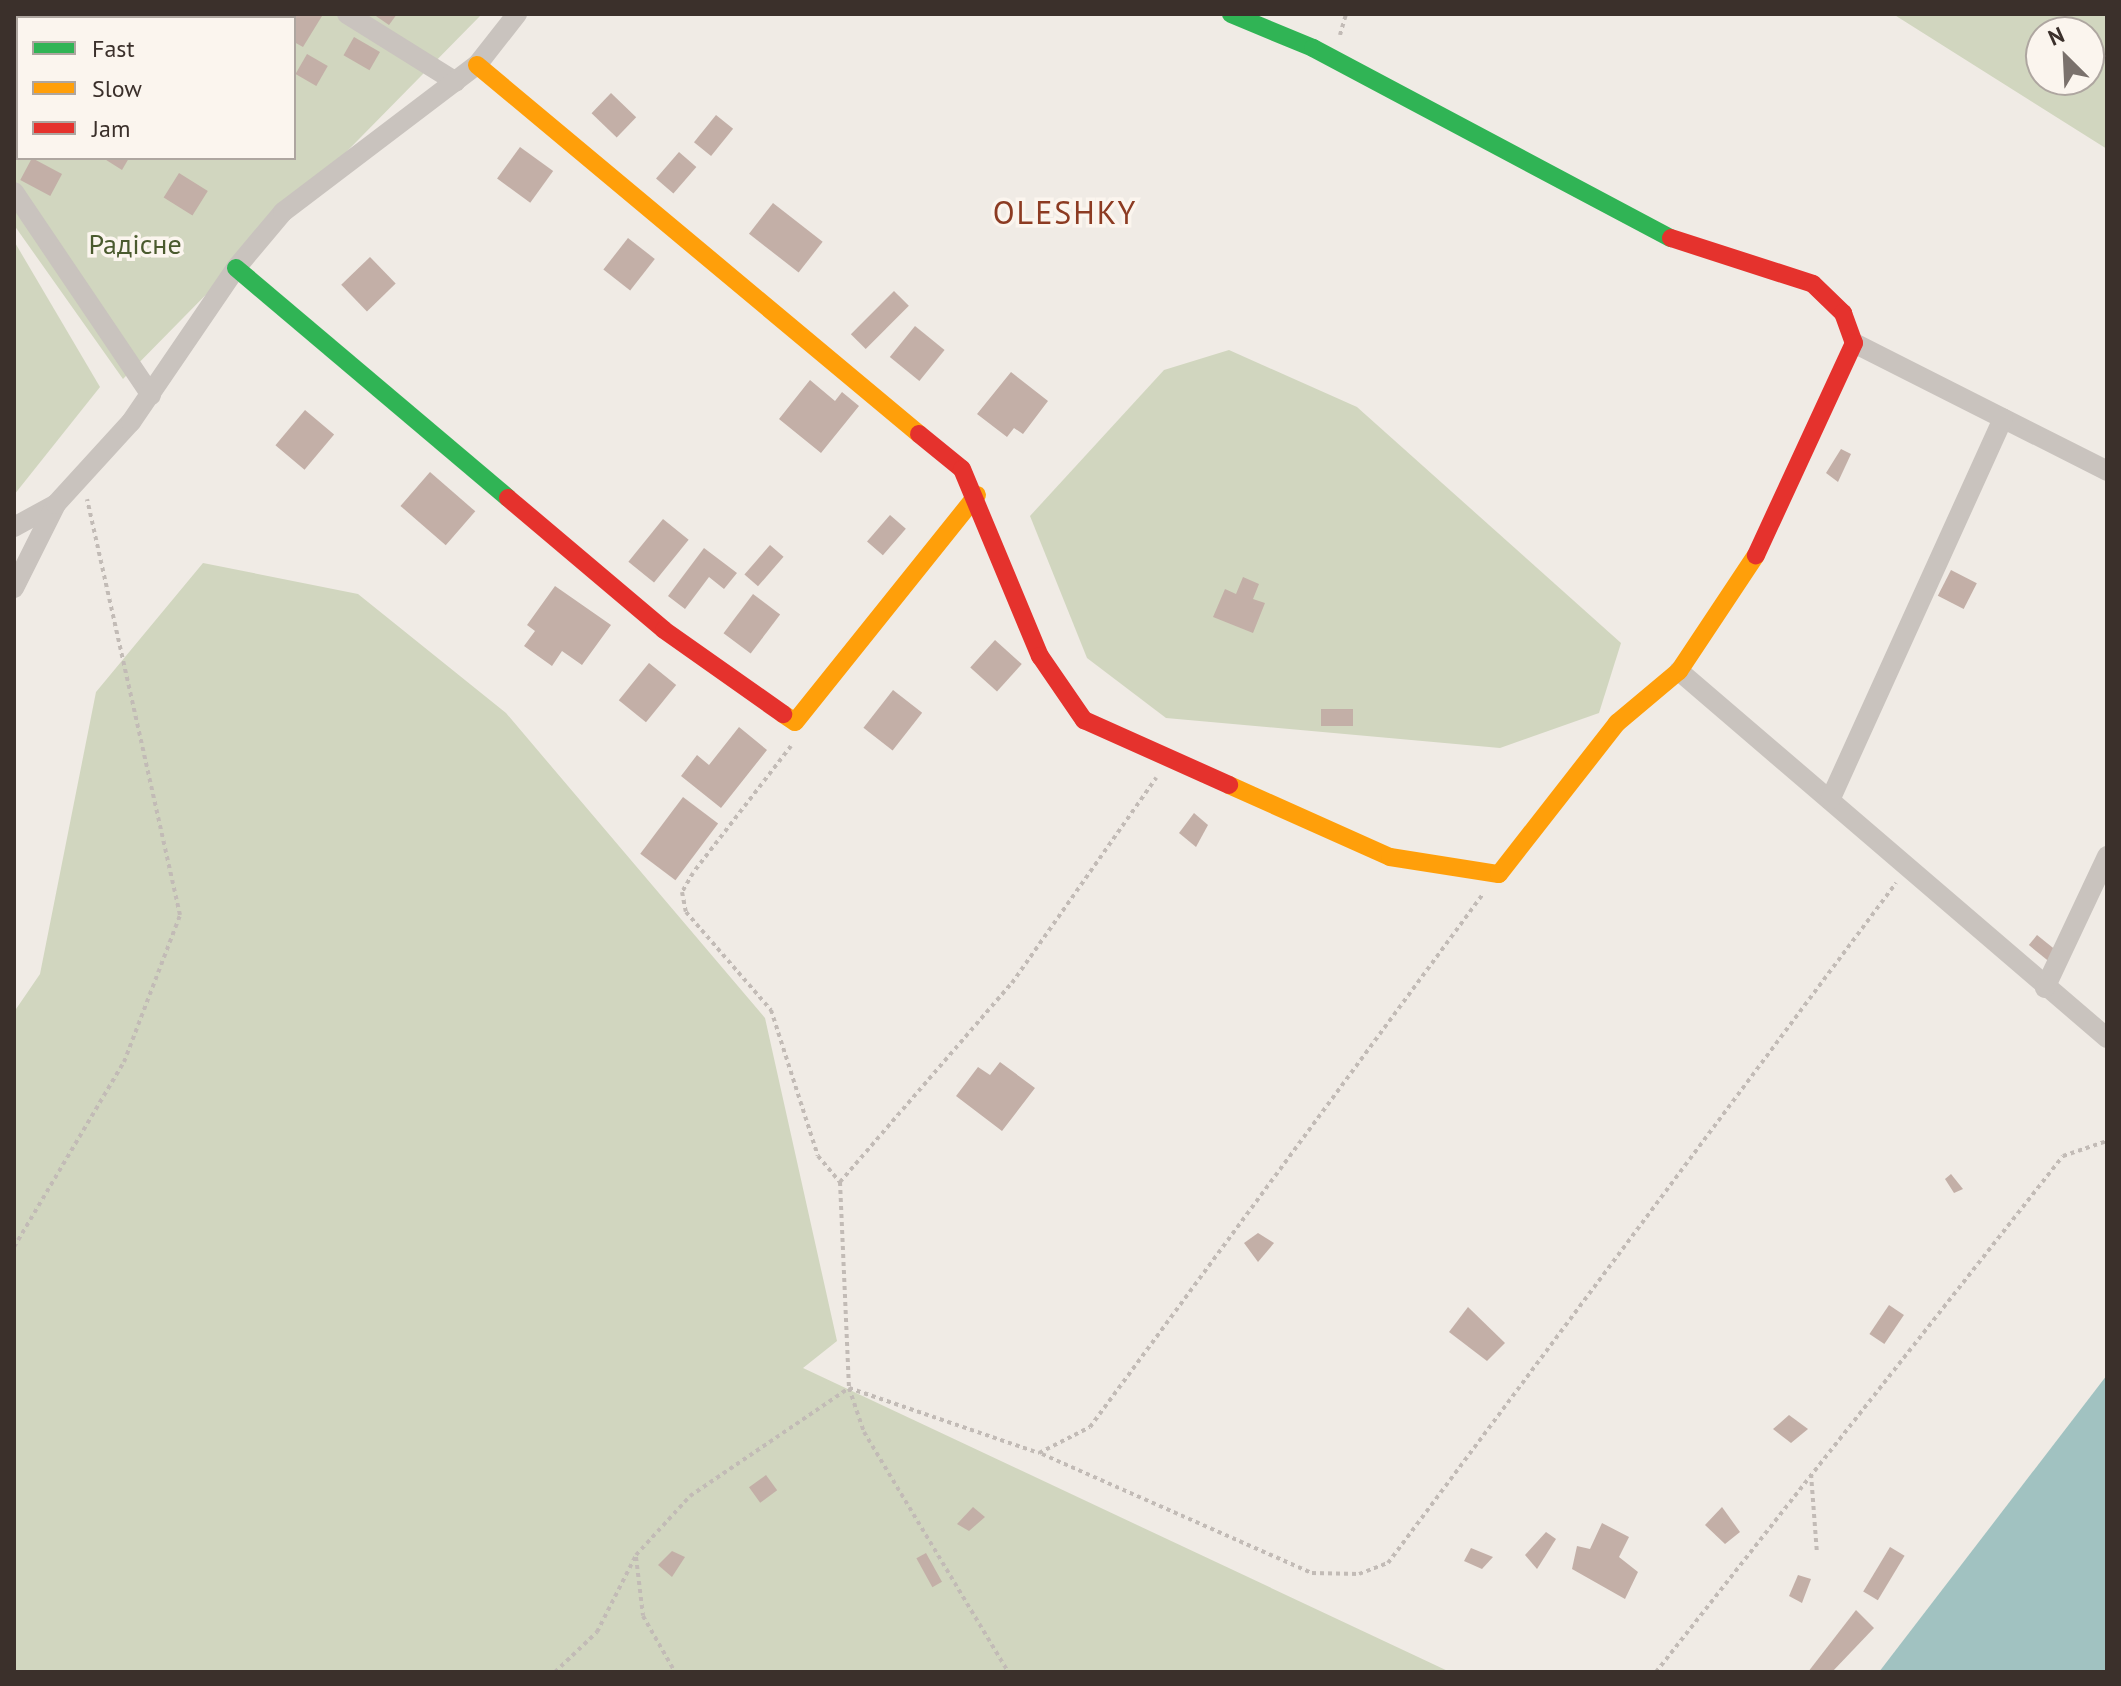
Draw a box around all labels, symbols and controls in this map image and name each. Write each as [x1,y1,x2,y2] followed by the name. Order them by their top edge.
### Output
[16,16,296,160] legend
[2025,16,2105,96] north arrow
[2044,20,2068,52] text: N
[92,33,135,64] text: Fast
[92,73,142,104] text: Slow
[92,113,130,144] text: Jam
[993,193,1137,231] district label: OLESHKY
[88,227,182,261] park label: Радісне

